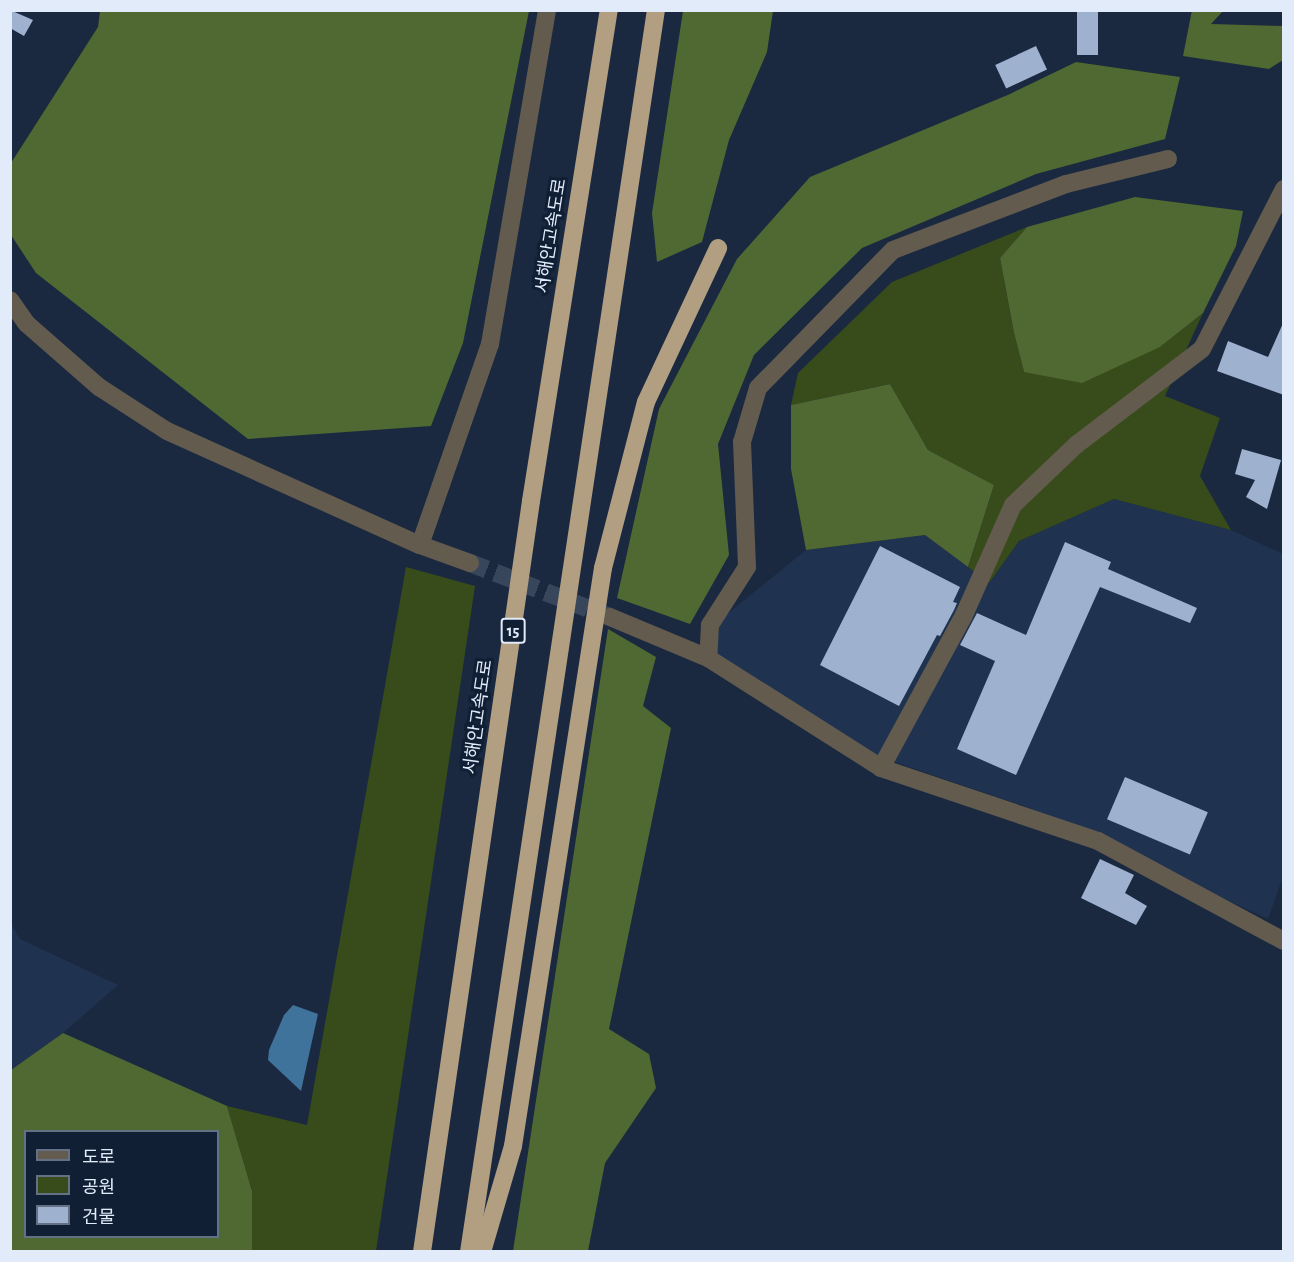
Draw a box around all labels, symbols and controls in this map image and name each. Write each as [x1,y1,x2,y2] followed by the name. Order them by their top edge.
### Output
[532,177,572,295] street label: 서해안고속도로
[500,618,526,644] road number: 15
[460,658,498,776] street label: 서해안고속도로
[24,1130,219,1238] legend
[82,1149,115,1167] text: 도로
[82,1179,115,1197] text: 공원
[82,1209,115,1227] text: 건물

